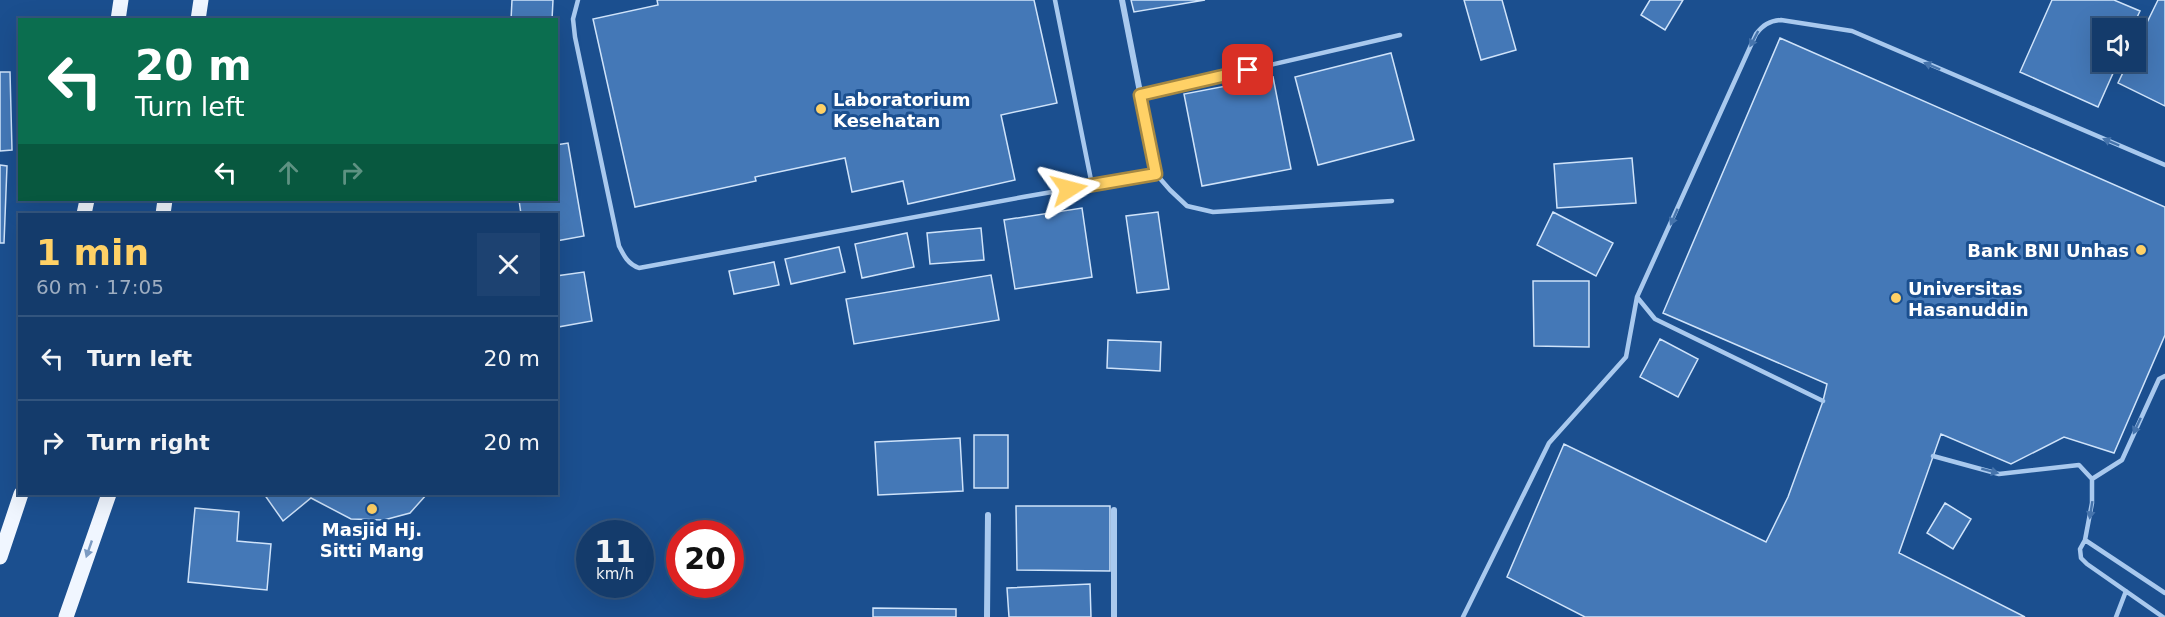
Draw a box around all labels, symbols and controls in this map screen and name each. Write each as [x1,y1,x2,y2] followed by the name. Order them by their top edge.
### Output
[2092,18,2146,72] map controls
[2092,18,2146,72] button: sound
[1749,31,1759,48] one-way arrow
[135,41,252,90] text: 20 m
[36,42,114,120] icon: left
[1222,44,1273,95] pin
[1231,53,1264,86] icon: arrive
[1923,60,1941,70] one-way arrow
[833,89,970,131] place label: Laboratorium Kesehatan
[135,91,245,122] text: Turn left
[814,102,828,116] marker: Laboratorium Kesehatan
[2102,137,2120,147] one-way arrow
[209,156,242,189] icon: left
[272,156,305,189] icon: ahead
[335,156,368,189] icon: right
[1037,157,1101,221] position arrow
[1669,208,1678,225] one-way arrow
[36,232,149,273] text: 1 min
[477,233,540,296] button: close
[1967,240,2129,261] place label: Bank BNI Unhas
[2134,243,2148,257] marker: Bank BNI Unhas
[36,275,164,299] text: 60 m · 17:05
[1908,278,2028,320] place label: Universitas Hasanuddin
[1889,291,1903,305] marker: Universitas Hasanuddin
[36,342,69,375] icon: left
[87,346,192,371] text: Turn left
[484,346,540,371] text: 20 m
[2132,417,2142,435] one-way arrow
[36,426,69,459] icon: right
[87,430,210,455] text: Turn right
[484,430,540,455] text: 20 m
[1980,467,1999,477] one-way arrow
[2086,500,2095,519] one-way arrow
[365,502,379,516] marker: Masjid Hj. Sitti Mang
[320,519,424,561] place label: Masjid Hj. Sitti Mang
[666,520,744,598] speed limit sign: 20
[594,534,636,569] text: 11
[84,540,94,558] one-way arrow
[596,565,634,583] text: km/h

